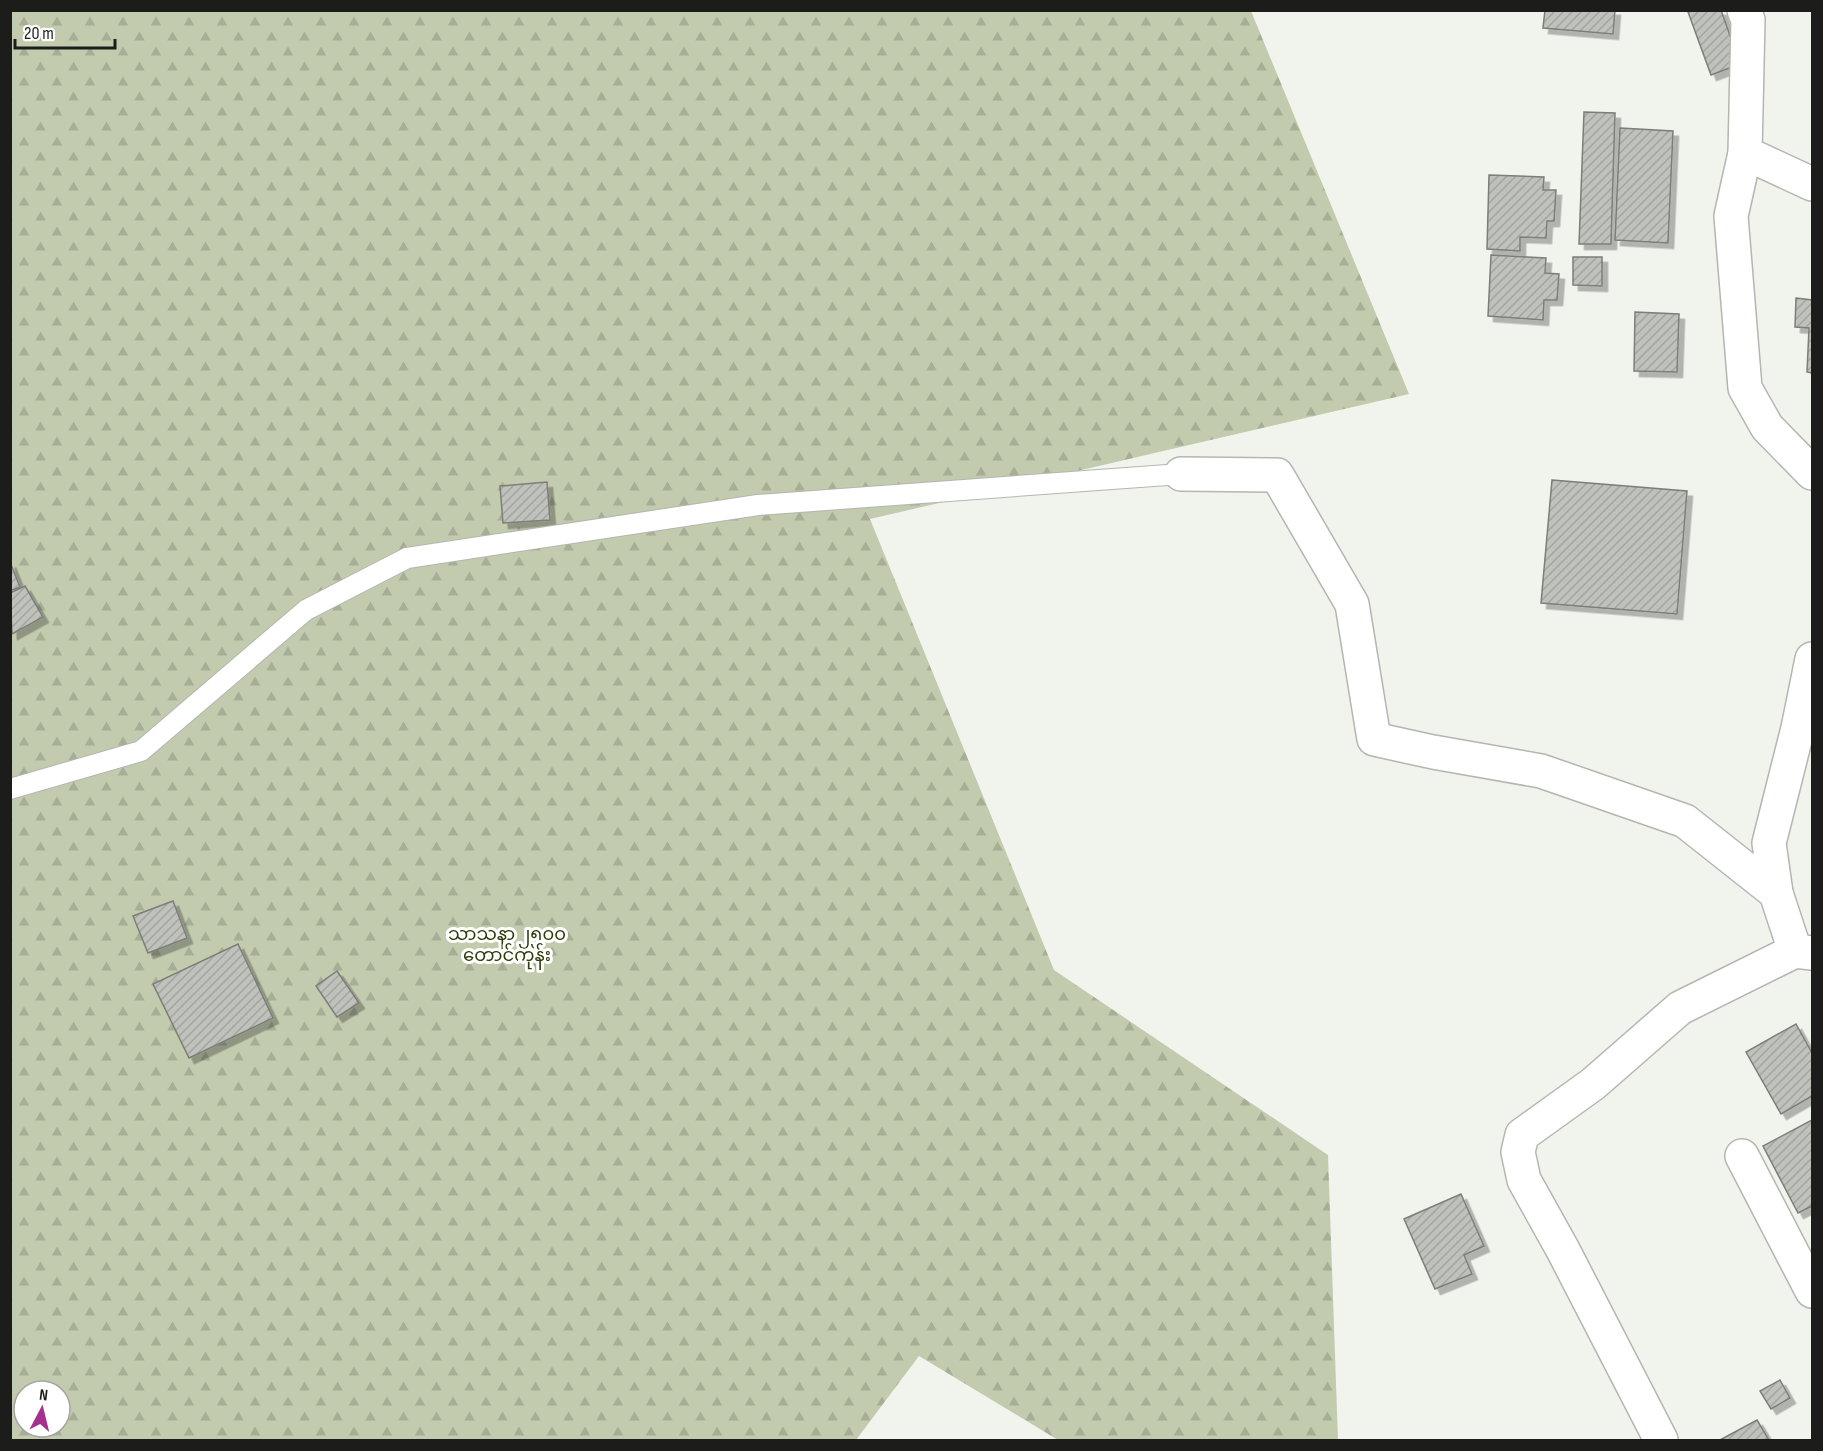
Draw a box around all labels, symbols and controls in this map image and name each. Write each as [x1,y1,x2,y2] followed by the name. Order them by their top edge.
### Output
[15,12,116,50] scale bar
[24,23,54,44] text: 20 m
[448,924,566,970] park label: သာသနာ ၂၅၀၀ တောင်ကုန်း
[12,1379,72,1439] north arrow
[38,1386,49,1406] text: N

